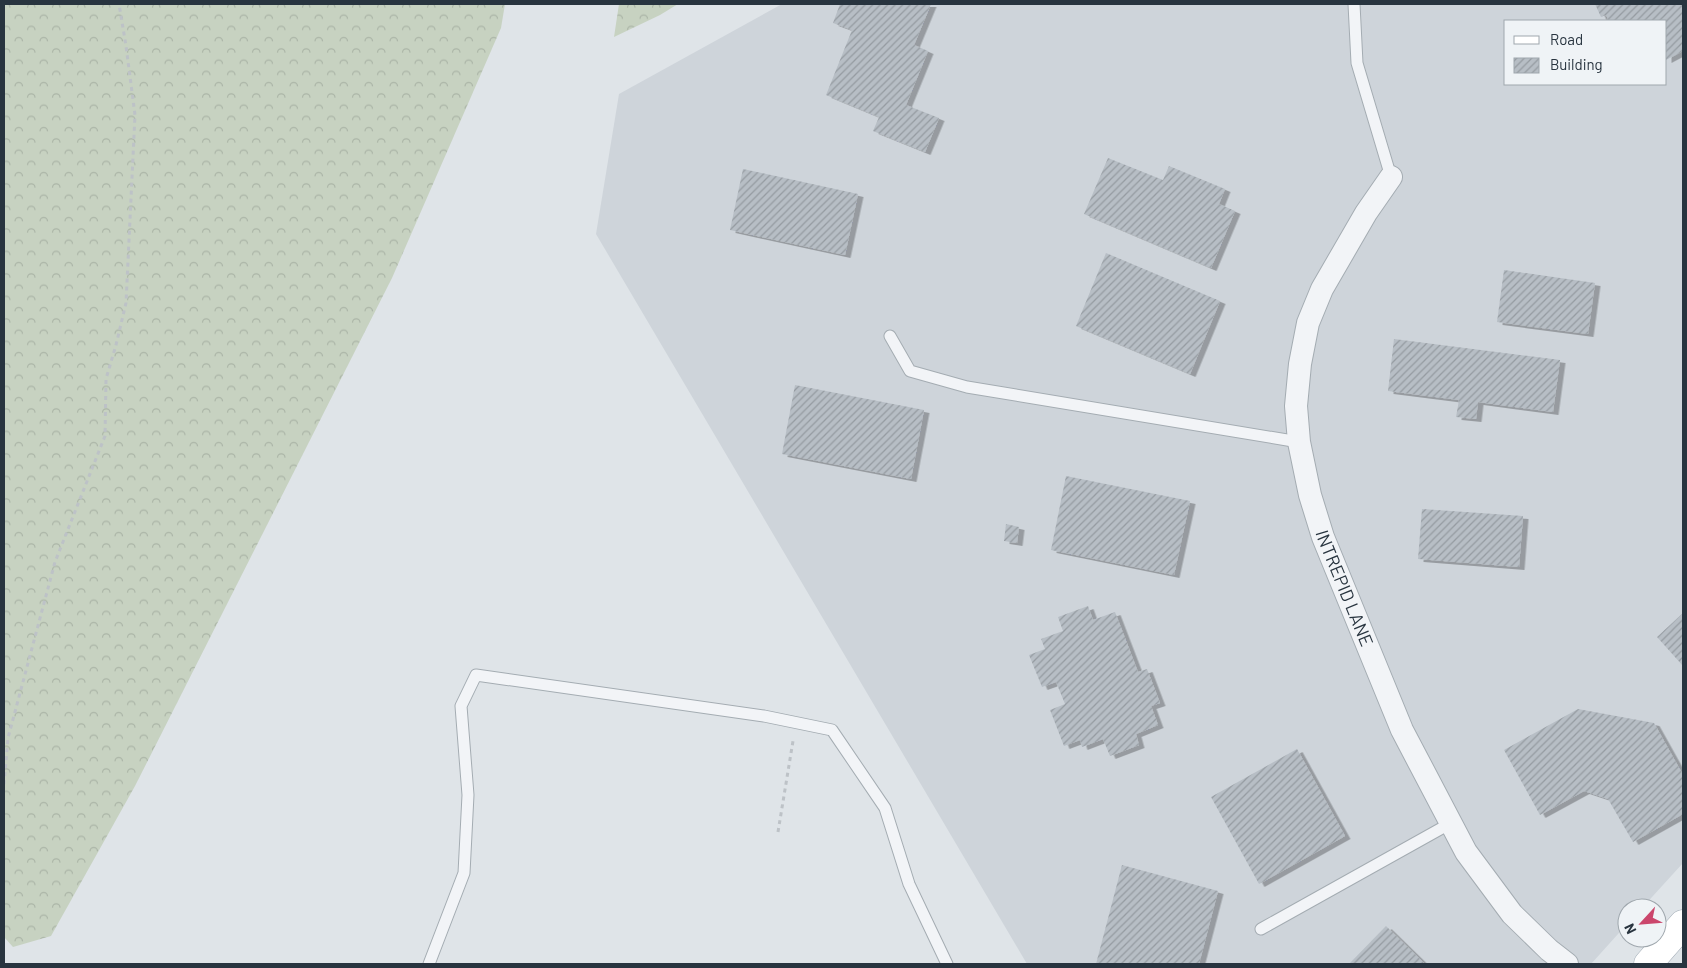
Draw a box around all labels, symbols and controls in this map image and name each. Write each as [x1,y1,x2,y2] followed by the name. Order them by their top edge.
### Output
[1504,20,1667,85] legend
[1550,30,1583,48] text: Road
[1550,55,1603,73] text: Building
[1312,527,1379,649] street label: INTREPID LANE
[1617,898,1667,948] north arrow
[1620,921,1640,937] text: N

